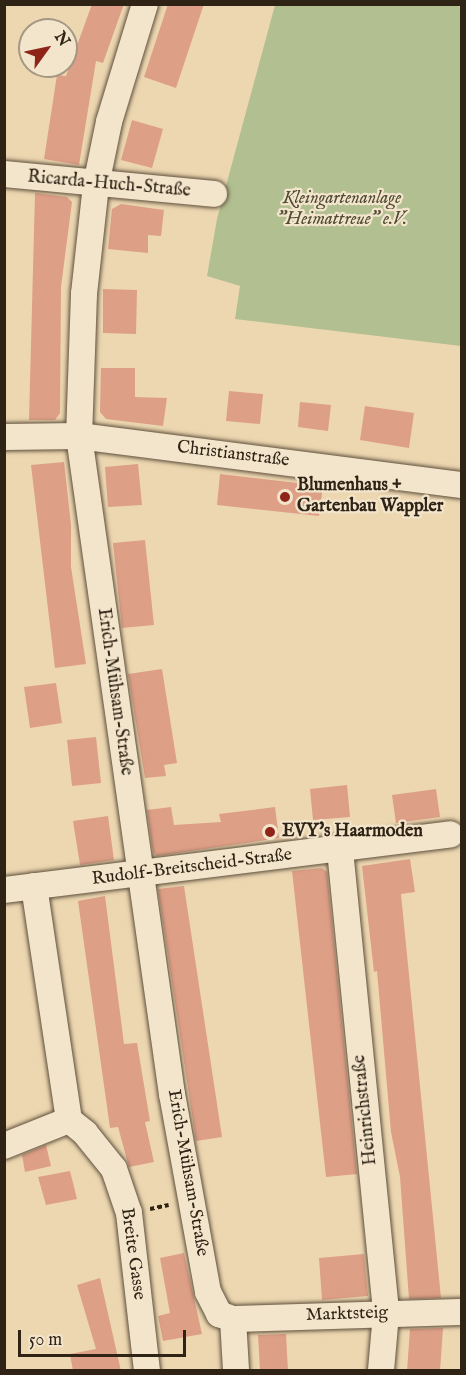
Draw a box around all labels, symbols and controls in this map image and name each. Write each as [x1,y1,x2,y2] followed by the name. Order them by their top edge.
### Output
[18,18,78,78] north arrow
[49,28,74,51] text: N
[26,167,192,203] street label: Ricarda-Huch-Straße
[277,189,407,232] park label: Kleingartenanlage "Heimattreue" e.V.
[176,437,290,473] street label: Christianstraße
[297,476,443,518] place label: Blumenhaus + Gartenbau Wappler
[278,490,292,504] marker: Blumenhaus + Gartenbau Wappler
[92,607,136,777] street label: Erich-Mühsam-Straße
[282,821,423,843] place label: EVY's Haarmoden
[263,825,277,839] marker: EVY's Haarmoden
[91,845,293,891] street label: Rudolf-Breitscheid-Straße
[349,1054,383,1166] street label: Heinrichstraße
[162,1088,212,1258] street label: Erich-Mühsam-Straße
[115,1206,149,1302] street label: Breite Gasse
[305,1303,389,1327] street label: Marktsteig
[21,1318,189,1356] scale bar
[29,1329,62,1352] text: 50 m

